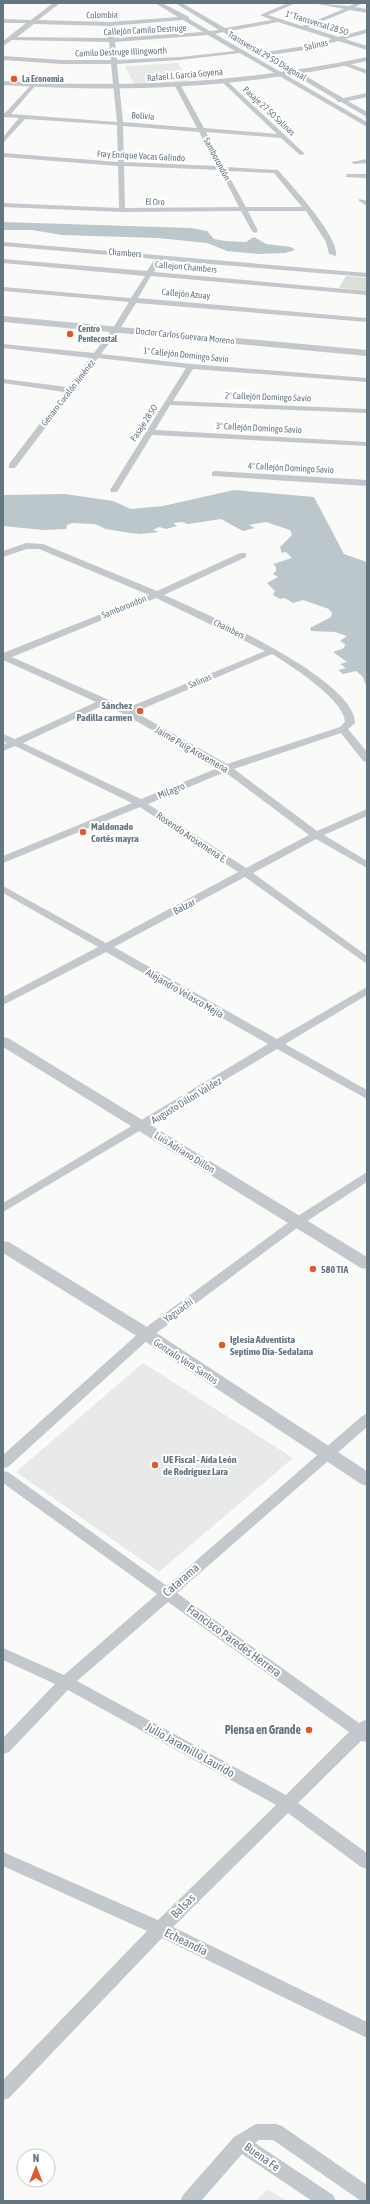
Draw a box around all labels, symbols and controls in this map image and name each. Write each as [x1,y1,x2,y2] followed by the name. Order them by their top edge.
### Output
[284,9,350,37] street label: 1º Transversal 28 SO
[86,10,118,20] street label: Colombia
[103,23,187,37] street label: Callejón Camilo Destruge
[226,29,309,83] street label: Transversal 29 SO Diagonal
[303,37,329,53] street label: Salinas
[75,45,167,59] street label: Camilo Destruge Illingworth
[147,67,223,83] street label: Rafael J. Garcia Goyena
[9,74,19,84] marker: La Economia
[22,74,64,84] place label: La Economia
[241,84,297,138] street label: Pasaje 27 SO Salinas
[131,110,155,122] street label: Bolivia
[202,136,232,182] street label: Samborondón
[97,149,185,163] street label: Fray Enrique Vacas Galindo
[145,197,165,207] street label: El Oro
[108,247,142,259] street label: Chambers
[155,259,217,275] street label: Callejon Chambers
[161,287,211,301] street label: Callejón Azuay
[78,324,118,344] place label: Centro Pentecostal
[135,326,235,346] street label: Doctor Carlos Guevara Moreno
[65,329,75,339] marker: Centro Pentecostal
[143,346,229,364] street label: 1º Callejón Domingo Savio
[39,358,97,428] street label: Genaro Cucalón Jiménez
[225,391,311,403] street label: 2º Callejón Domingo Savio
[128,403,160,443] street label: Pasaje 28 SO
[216,421,302,435] street label: 3º Callejón Domingo Savio
[248,461,334,475] street label: 4º Callejón Domingo Savio
[100,594,148,620] street label: Samborondón
[212,617,246,641] street label: Chambers
[187,672,213,690] street label: Salinas
[76,700,132,723] place label: Sánchez Padilla carmen
[135,706,145,716] marker: Sánchez Padilla carmen
[153,724,231,775] street label: Jaime Puig Arosemena
[156,780,187,801] street label: Milagro
[154,810,229,865] street label: Rosendo Arosemena E.
[91,821,139,844] place label: Maldonado Cortés mayra
[78,827,88,837] marker: Maldonado Cortés mayra
[171,896,198,917] street label: Balzar
[144,967,226,1020] street label: Alejandro Velasco Mejía
[149,1075,224,1126] street label: Augusto Dillon Valdez
[153,1129,217,1175] street label: Luis Adriano Dillon
[308,1264,318,1274] marker: 580 TIA
[321,1264,348,1275] place label: 580 TIA
[162,1296,195,1325] street label: Yaguachi
[230,1334,314,1357] place label: Iglesia Adventista Septimo Dia- Sedalana
[152,1337,220,1387] street label: Gonzalo Vera Santos
[217,1340,227,1350] marker: Iglesia Adventista Septimo Dia- Sedalana
[163,1454,237,1477] place label: UE Fiscal - Aída León de Rodríguez Lara
[150,1460,160,1470] marker: UE Fiscal - Aída León de Rodríguez Lara
[160,1561,202,1599] street label: Catarama
[184,1602,284,1680] street label: Francisco Paredes Herrera
[143,1720,237,1780] street label: Julio Jaramillo Laurido
[225,1723,302,1737] place label: Piensa en Grande
[304,1725,314,1735] marker: Piensa en Grande
[168,1891,198,1921] street label: Balsas
[162,1926,210,1958] street label: Echeandía
[242,2140,282,2174] street label: Buena Fe
[16,2148,56,2188] north arrow
[33,2152,39,2164] text: N

